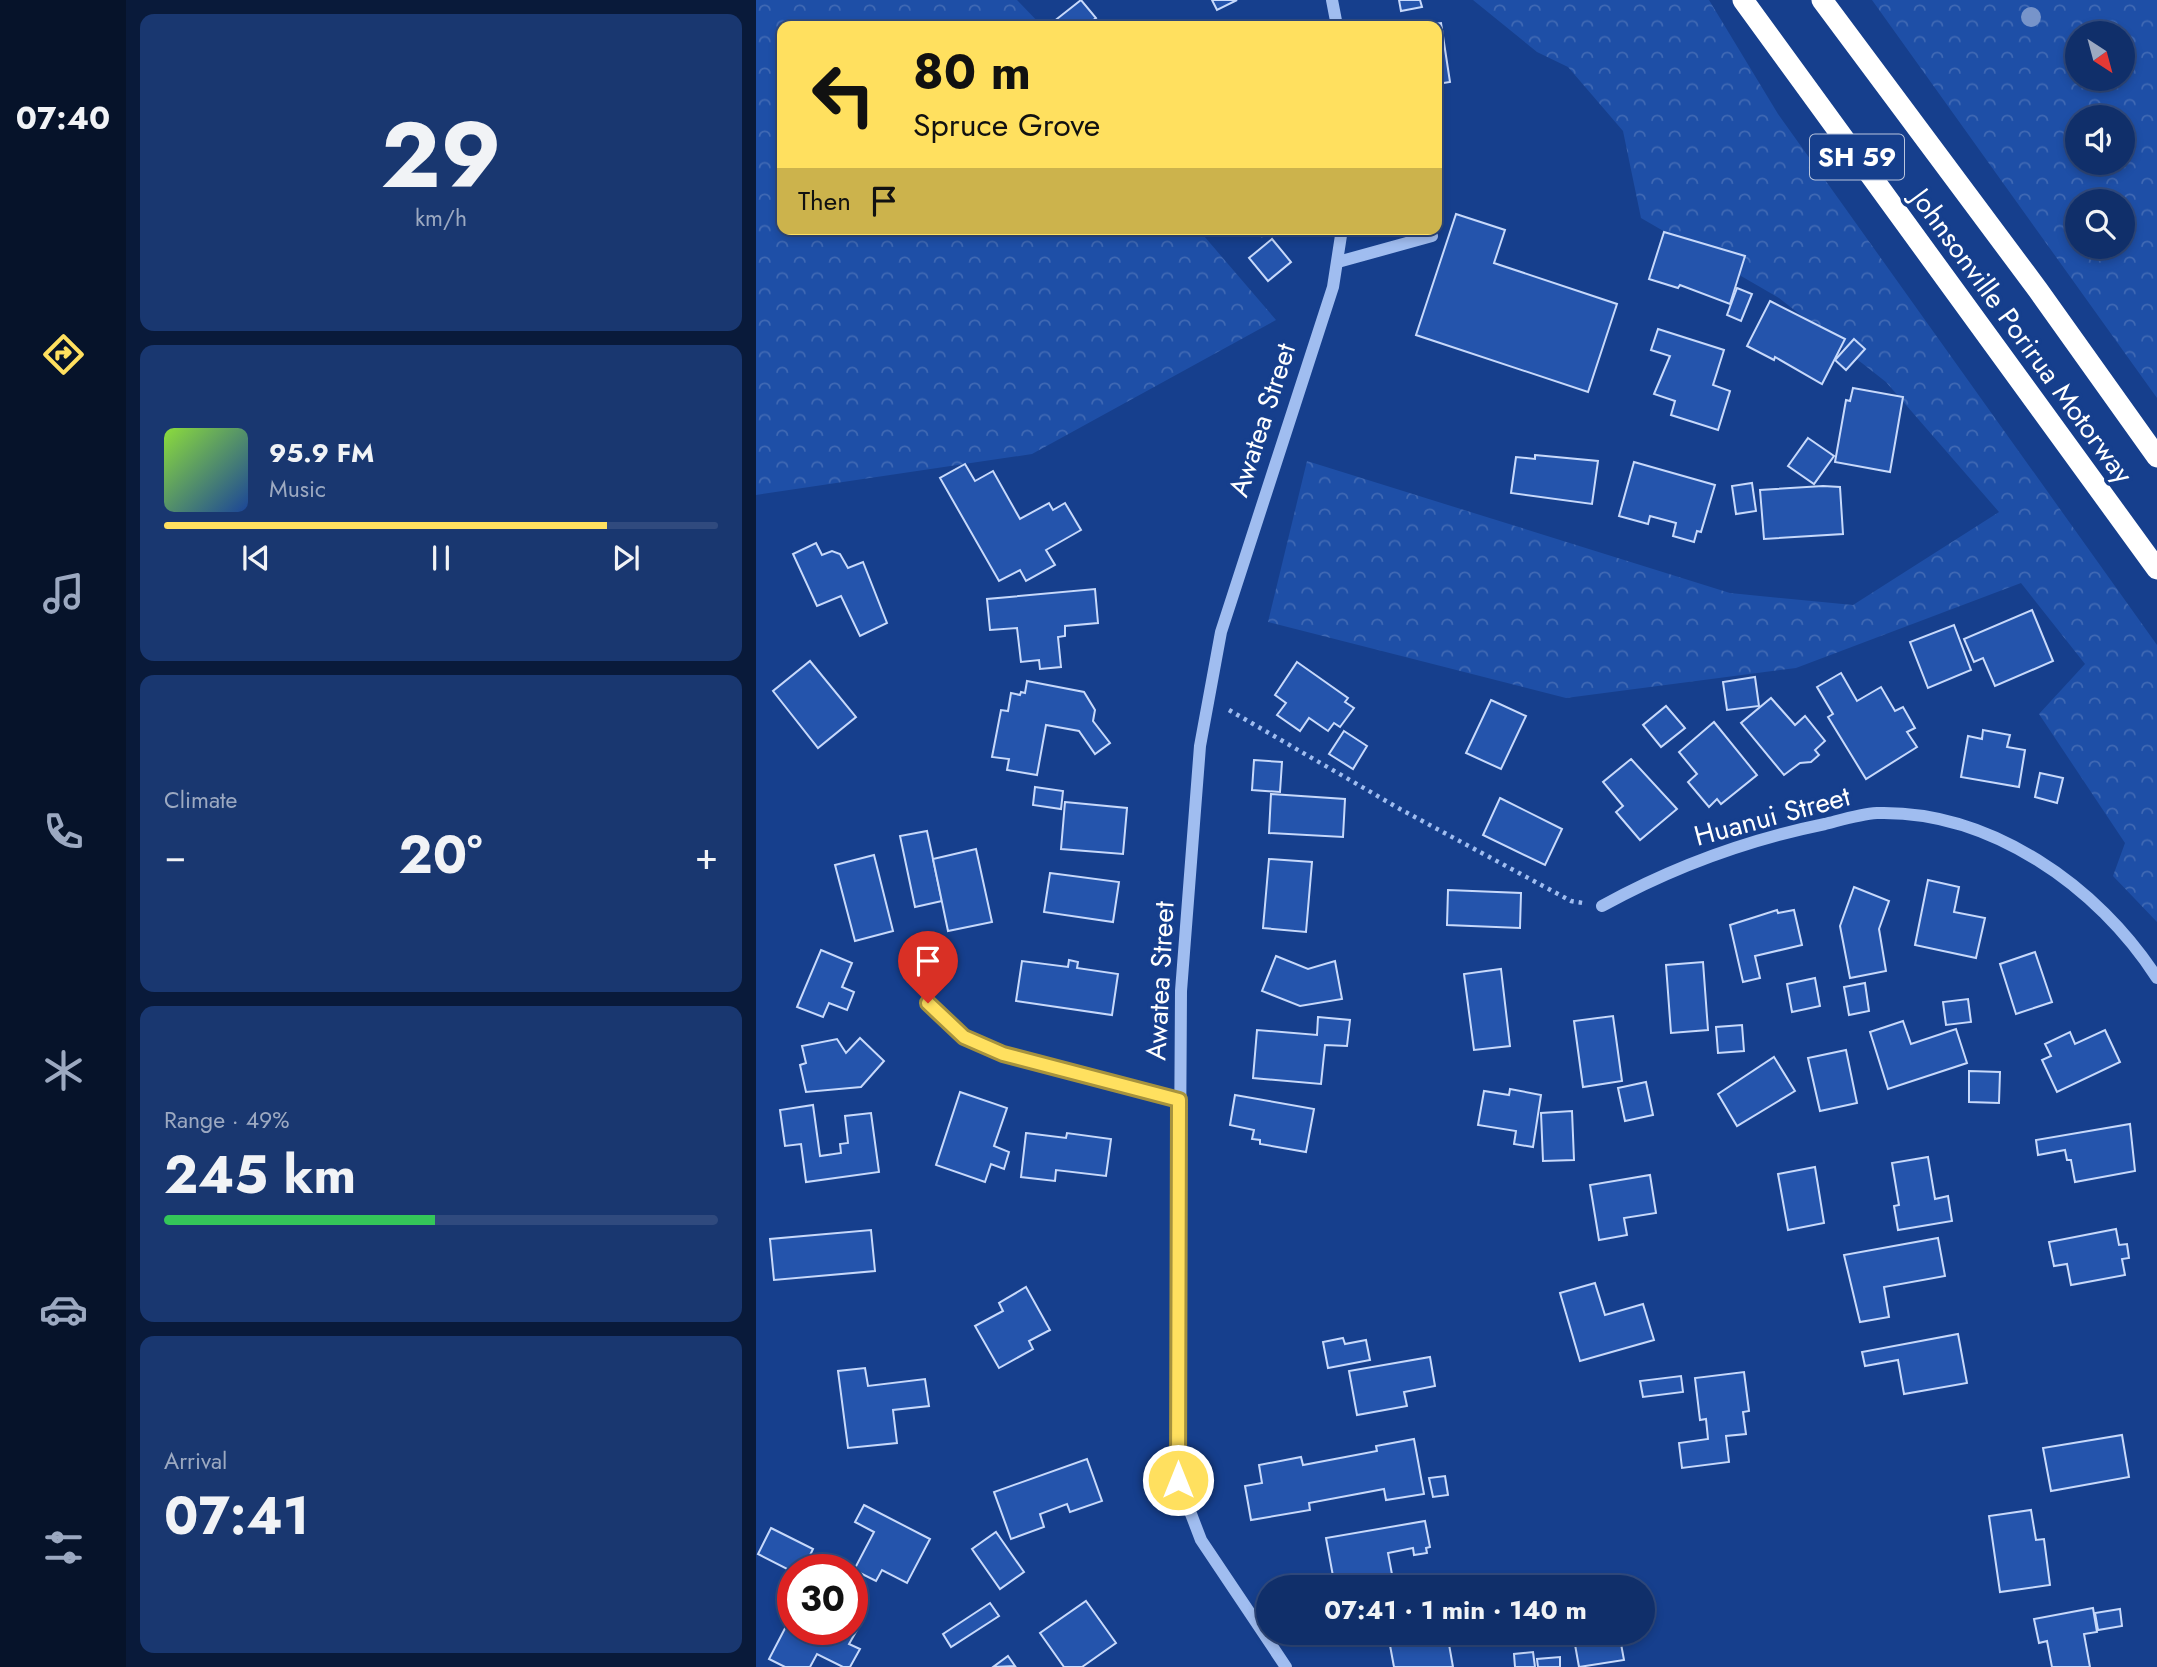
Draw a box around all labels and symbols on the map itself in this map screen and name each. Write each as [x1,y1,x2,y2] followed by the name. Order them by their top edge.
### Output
[2065,21,2135,91] north arrow
[1810,134,1904,180] road number: SH 59
[1898,177,2144,493] street label: Johnsonville Porirua Motorway
[1218,338,1306,502] street label: Awatea Street
[1689,775,1855,857] street label: Huanui Street
[1135,900,1185,1062] street label: Awatea Street
[898,931,958,1003] pin
[1141,1443,1215,1517] position arrow
[777,1554,868,1645] speed limit sign: 30

